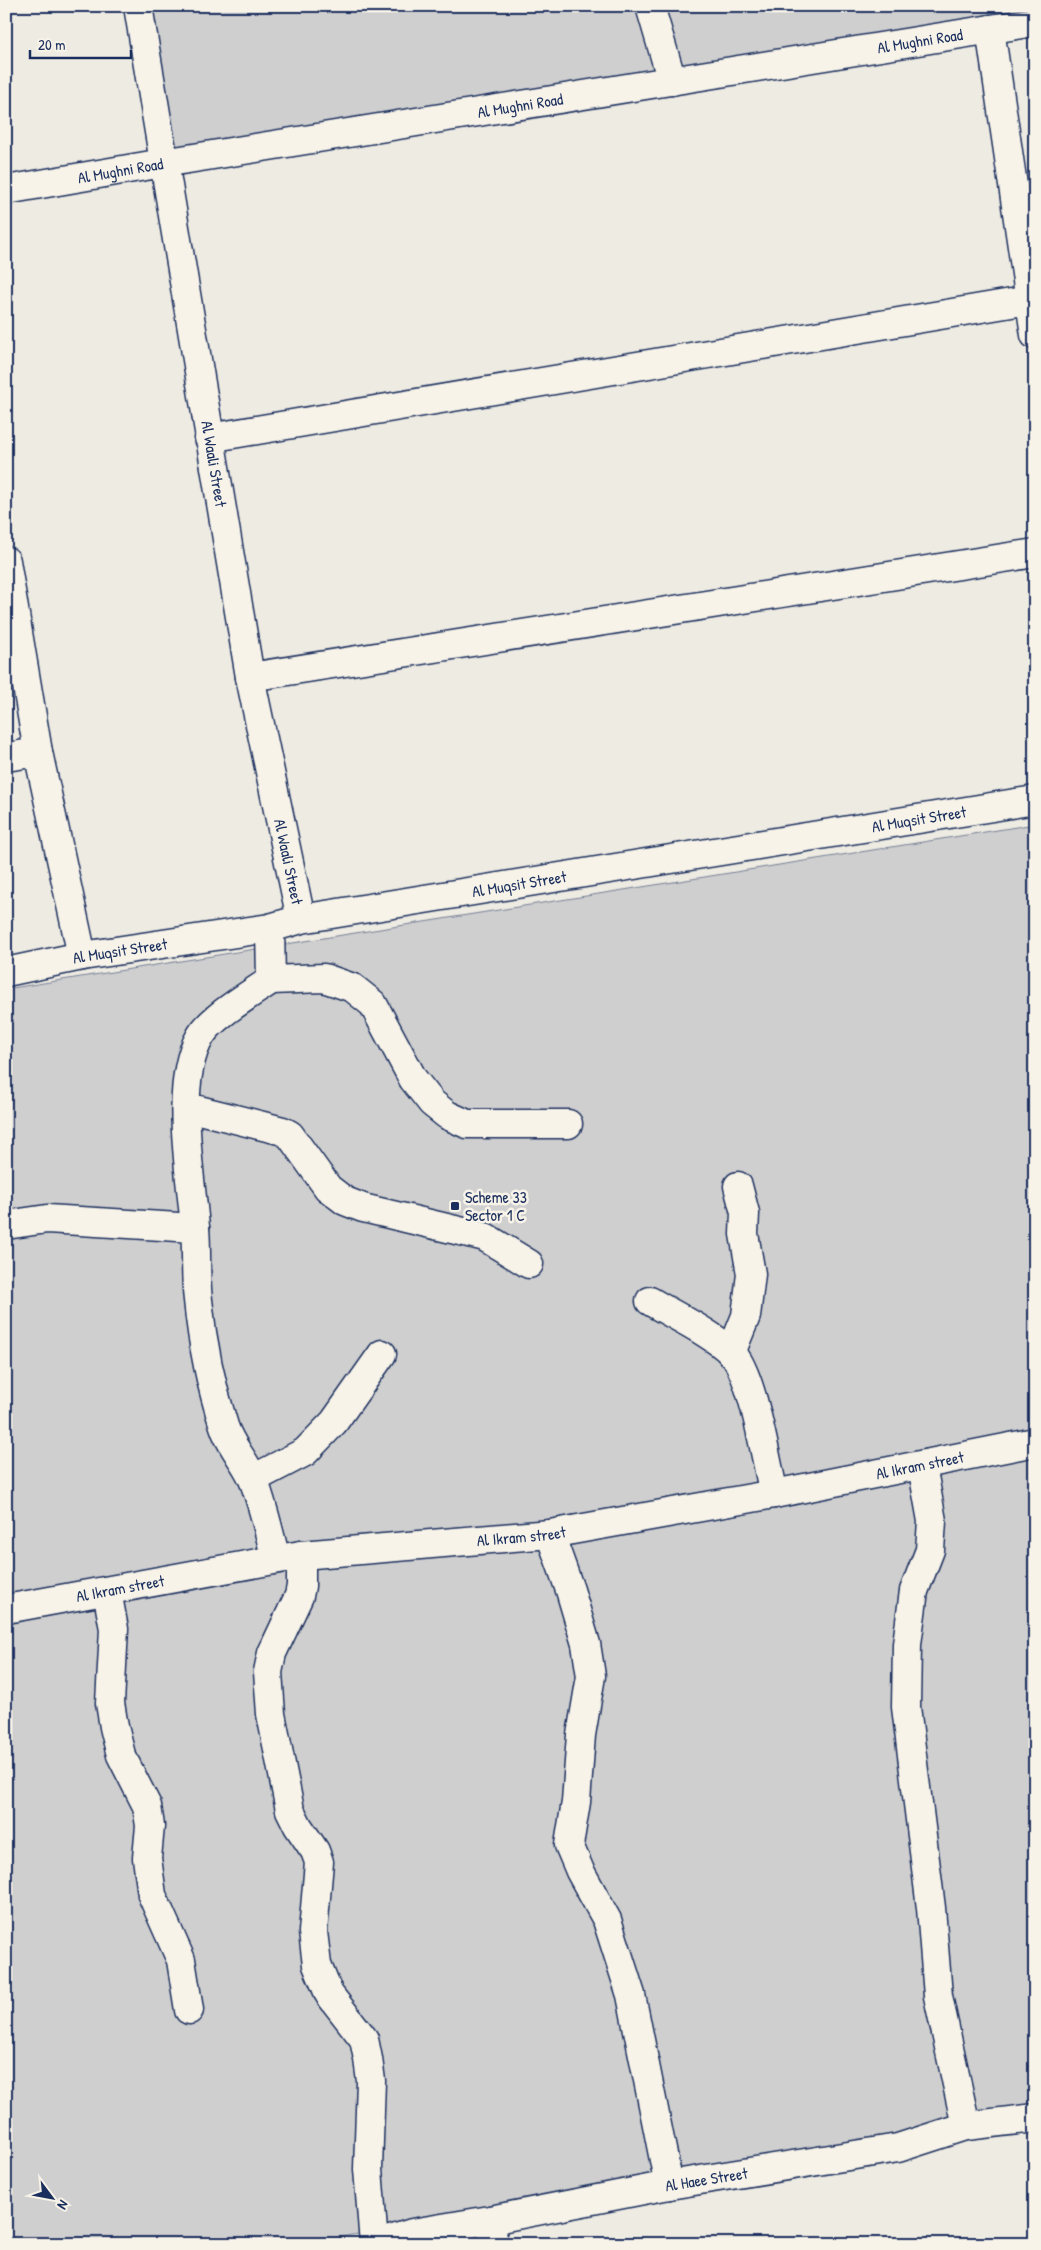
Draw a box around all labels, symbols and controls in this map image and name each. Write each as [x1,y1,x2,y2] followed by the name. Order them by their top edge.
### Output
[875,23,964,58] street label: Al Mughni Road
[30,28,131,60] scale bar
[38,34,65,55] text: 20 m
[476,88,564,123] street label: Al Mughni Road
[76,152,165,188] street label: Al Mughni Road
[196,419,232,509] street label: Al Waali Street
[870,800,968,837] street label: Al Muqsit Street
[269,817,309,907] street label: Al Waali Street
[470,865,568,902] street label: Al Muqsit Street
[71,932,169,969] street label: Al Muqsit Street
[465,1186,527,1226] place label: Scheme 33 Sector 1 C
[449,1200,461,1212] marker: Scheme 33 Sector 1 C
[874,1445,966,1484] street label: Al Ikram street
[476,1520,568,1551] street label: Al Ikram street
[74,1569,166,1607] street label: Al Ikram street
[663,2161,750,2196] street label: Al Haee Street
[28,2172,78,2222] north arrow
[53,2197,73,2214] text: N

